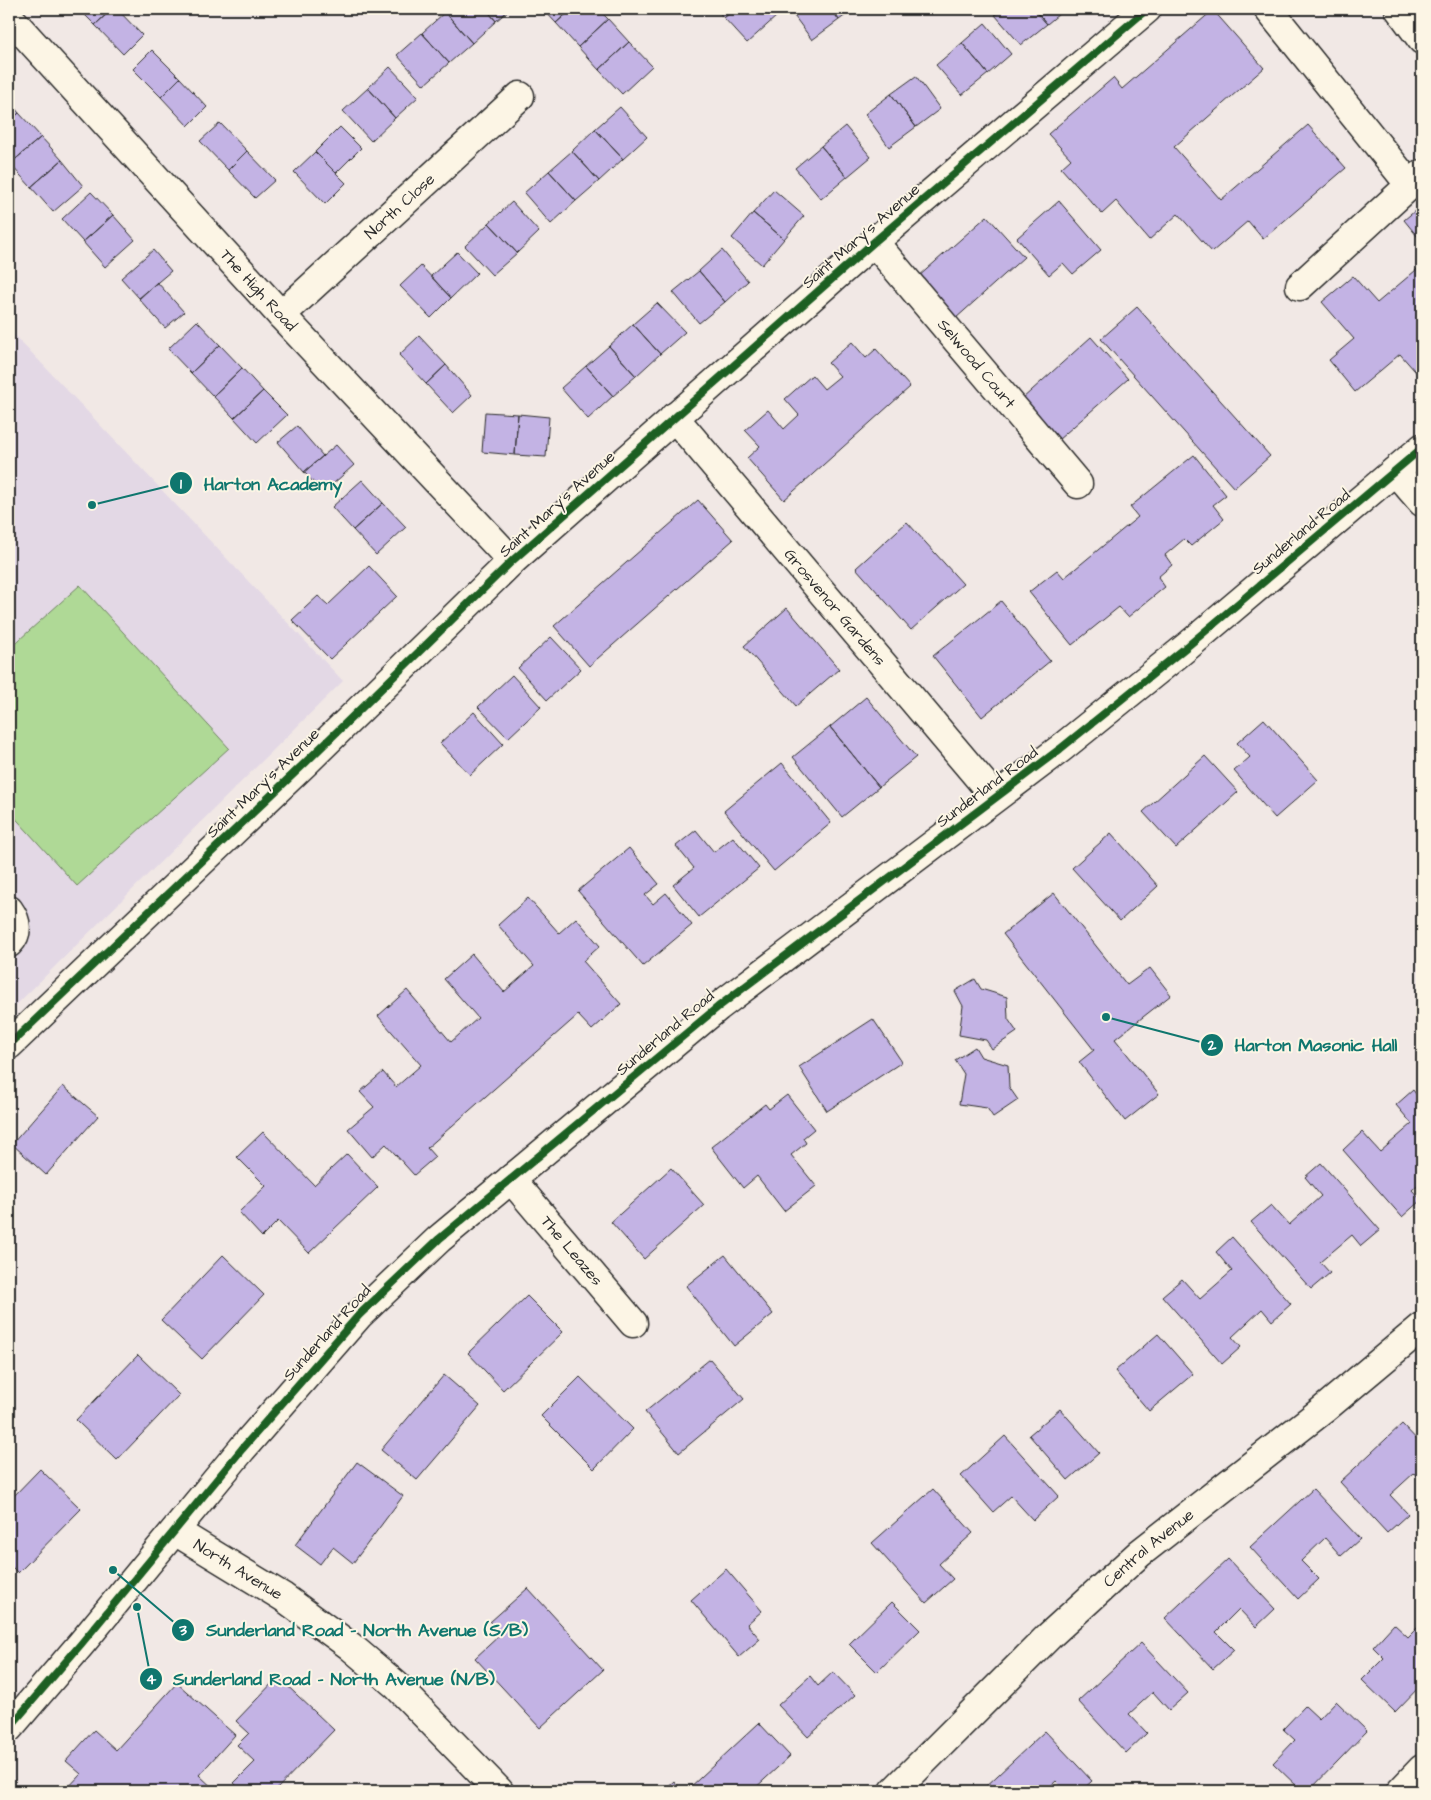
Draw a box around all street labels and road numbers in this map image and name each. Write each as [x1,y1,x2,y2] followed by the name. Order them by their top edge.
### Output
[360,168,440,244] street label: North Close
[797,178,926,294] street label: Saint Mary's Avenue
[215,244,302,336] street label: The High Road
[932,314,1021,413] street label: Selwood Court
[494,446,621,563] street label: Saint Mary's Avenue
[1247,484,1355,580] street label: Sunderland Road
[779,544,891,670] street label: Grosvenor Gardens
[202,723,325,844] street label: Saint Mary's Avenue
[932,741,1042,833] street label: Sunderland Road
[611,985,719,1081] street label: Sunderland Road
[536,1211,608,1290] street label: The Leazes
[278,1280,376,1386] street label: Sunderland Road
[1098,1504,1199,1592] street label: Central Avenue
[189,1534,287,1605] street label: North Avenue

